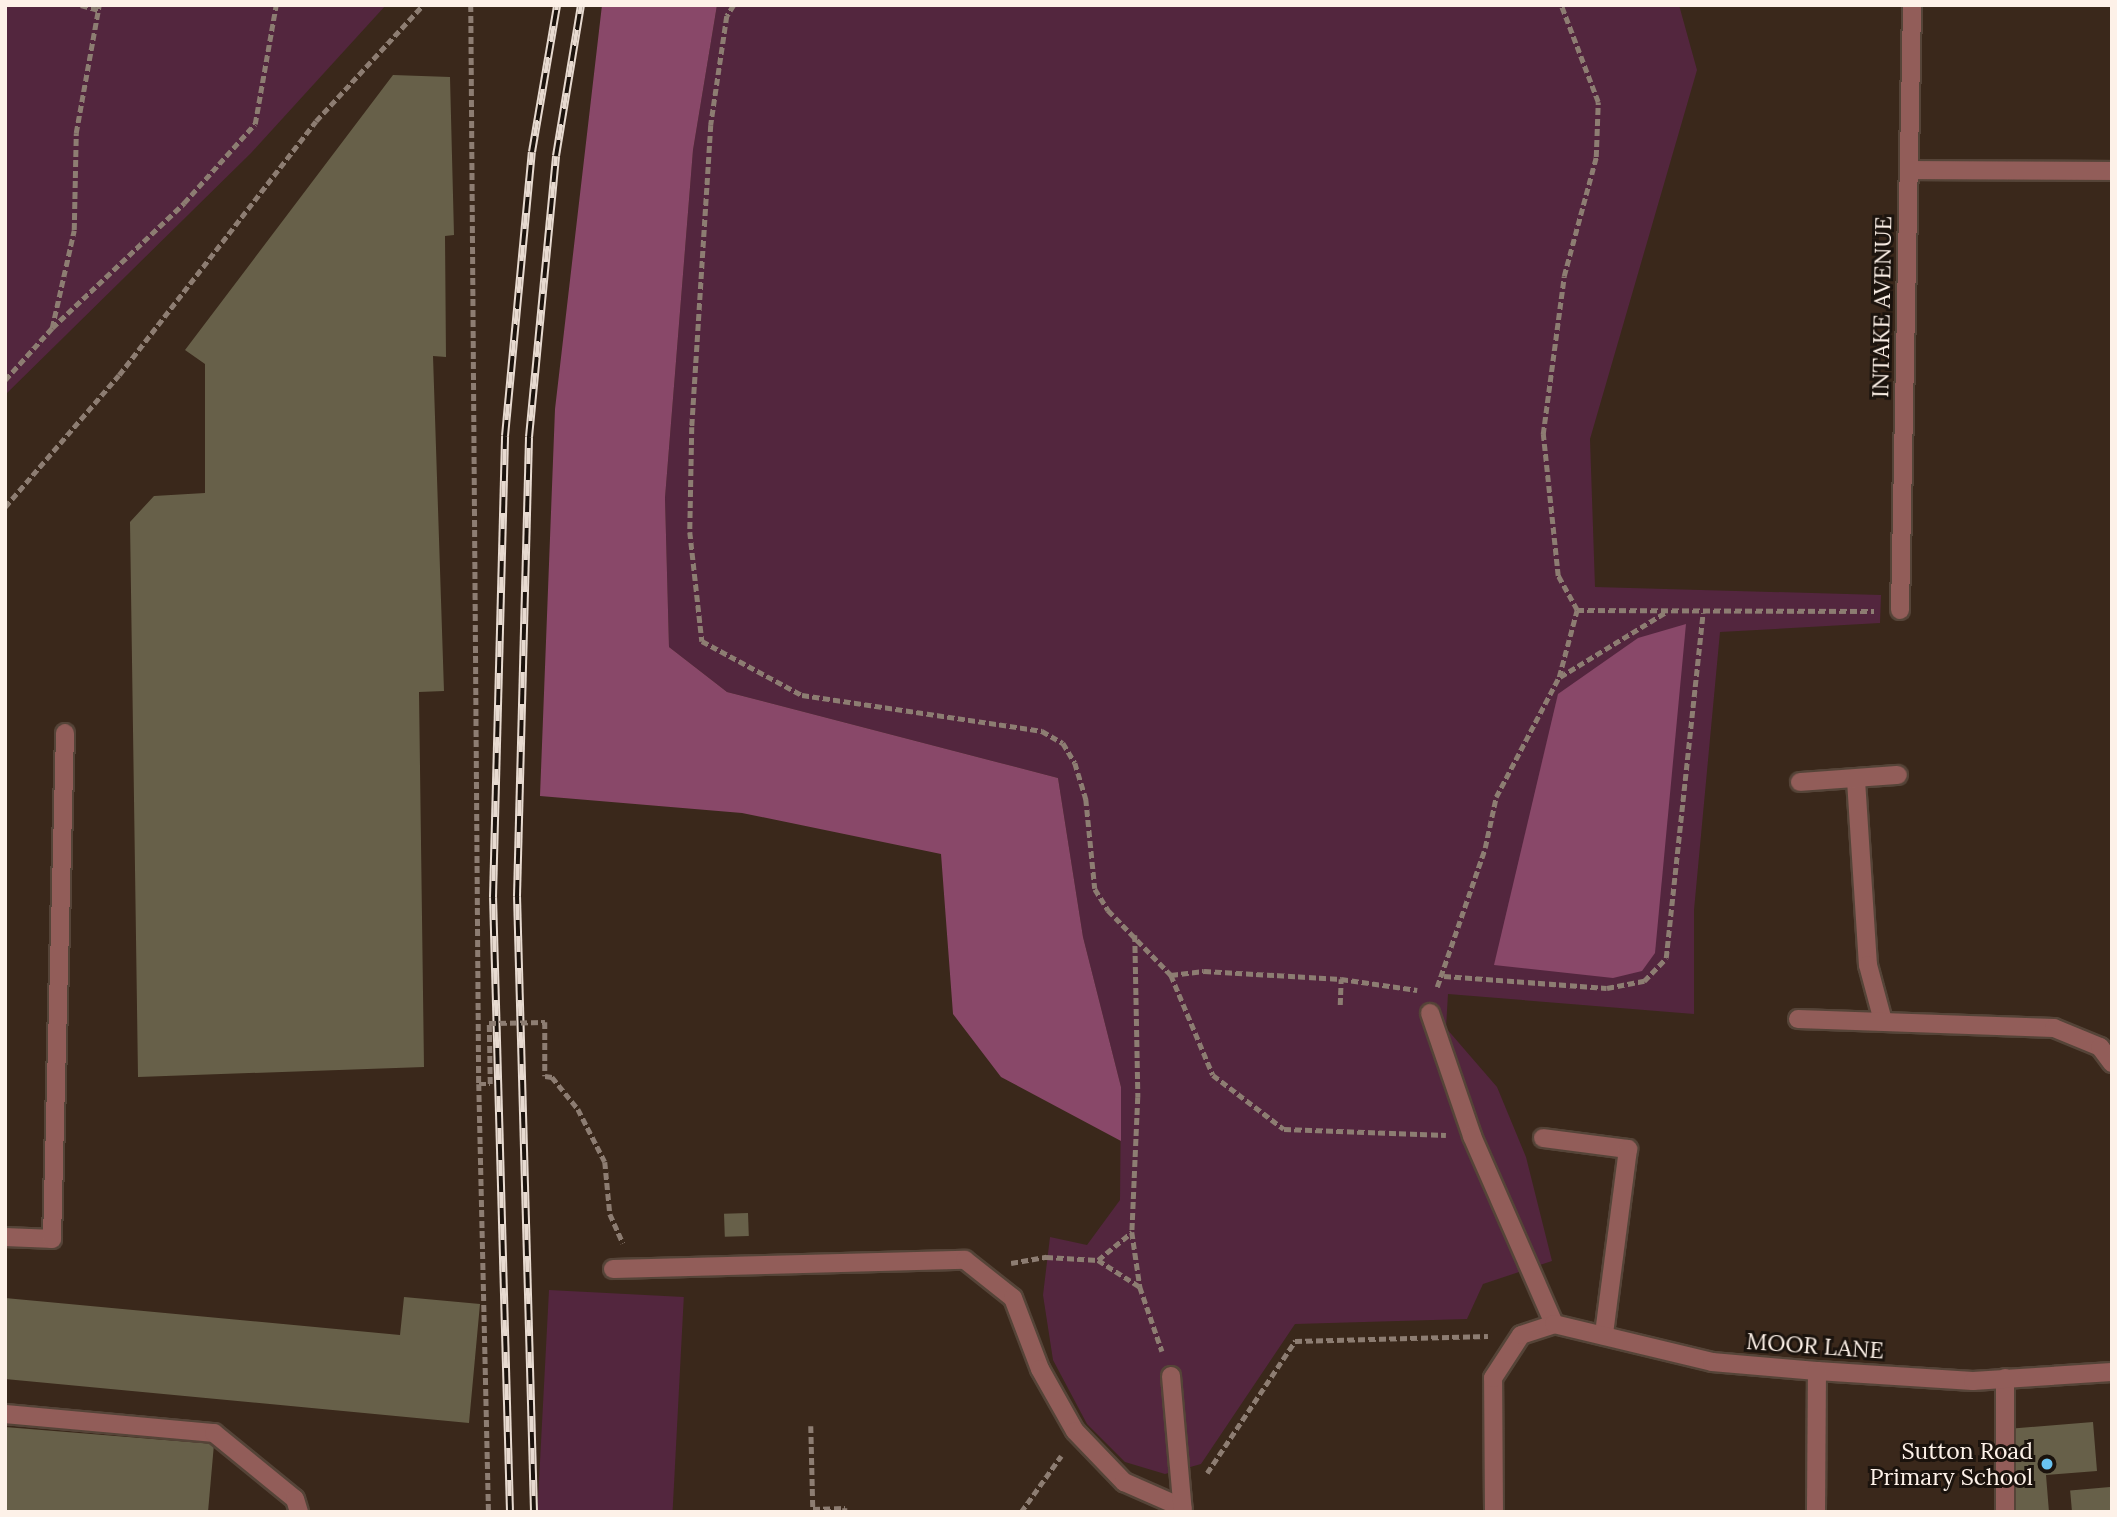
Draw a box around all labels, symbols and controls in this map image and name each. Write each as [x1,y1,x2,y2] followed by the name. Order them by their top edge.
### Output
[1867,216,1897,398] street label: INTAKE AVENUE
[1745,1327,1885,1365] street label: MOOR LANE
[1869,1437,2033,1491] place label: Sutton Road Primary School
[2039,1456,2055,1472] marker: Sutton Road Primary School

